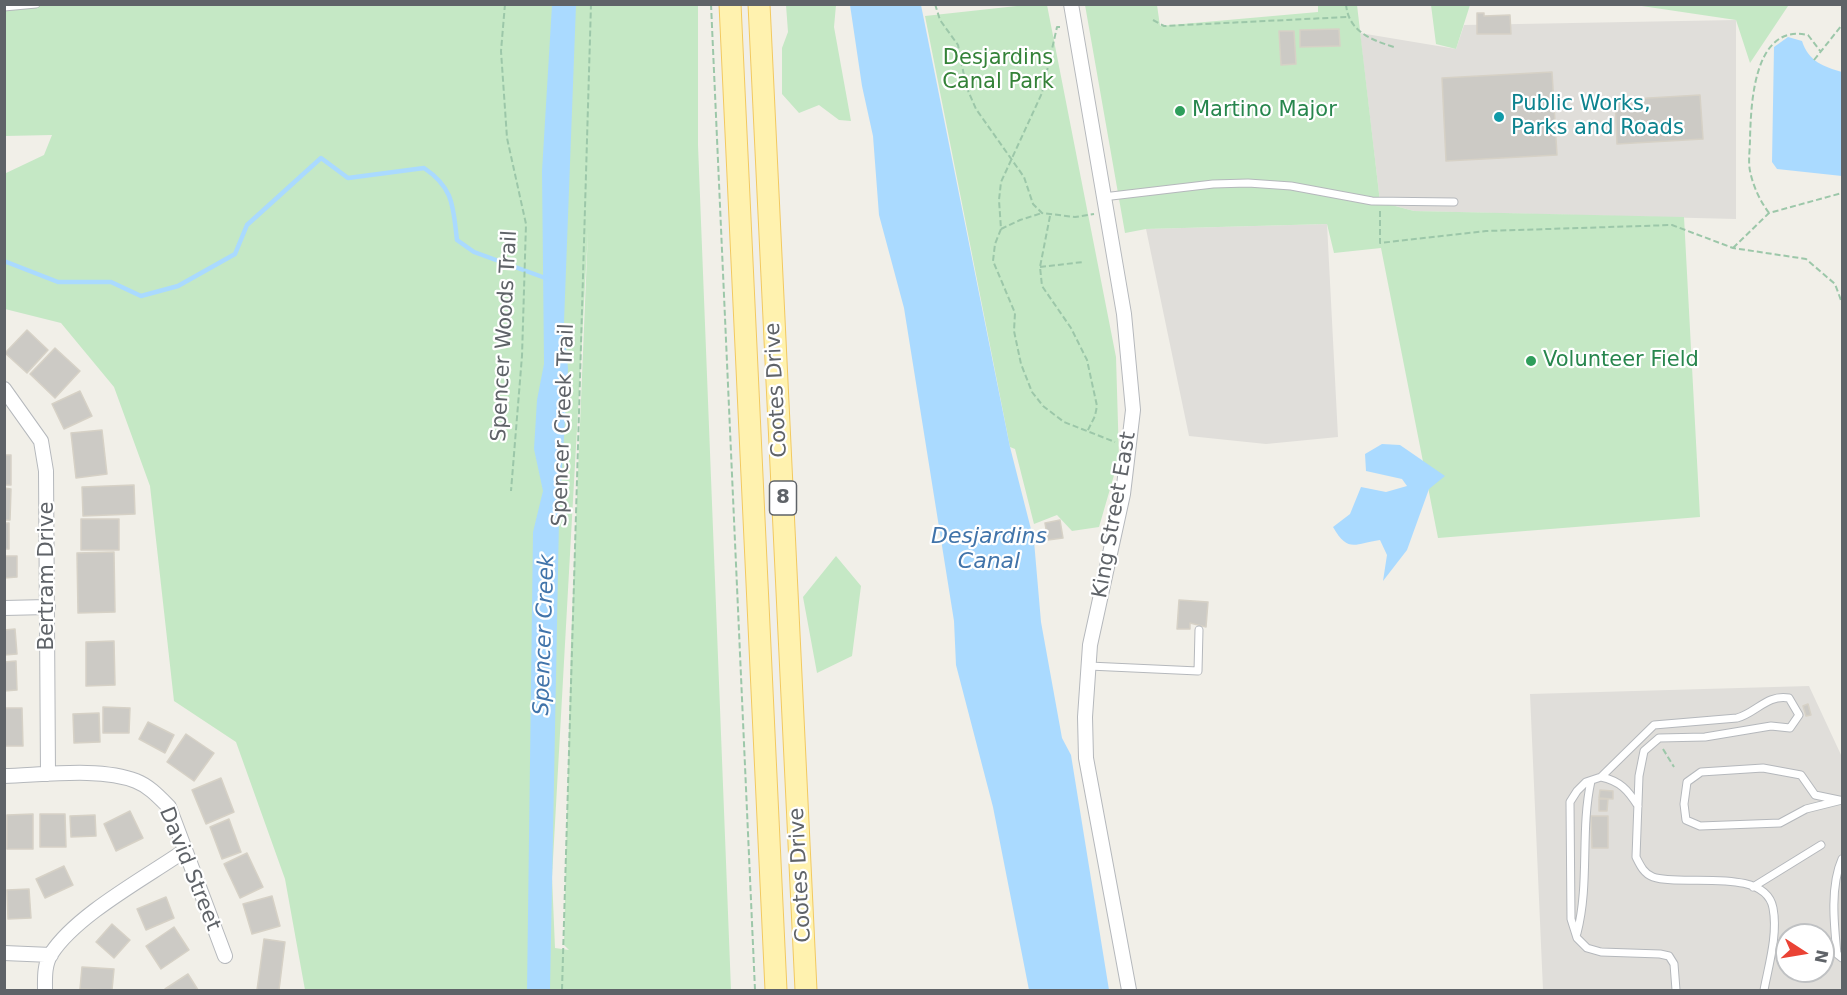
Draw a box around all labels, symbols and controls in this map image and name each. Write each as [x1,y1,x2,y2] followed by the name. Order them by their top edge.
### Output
[942,46,1054,96] park label: Desjardins Canal Park
[1511,92,1684,142] place label: Public Works, Parks and Roads
[1192,98,1337,124] place label: Martino Major
[1173,104,1187,118] marker: Martino Major
[1492,110,1506,124] marker: Public Works, Parks and Roads
[487,230,523,442] street label: Spencer Woods Trail
[761,322,793,458] street label: Cootes Drive
[548,323,580,527] street label: Spencer Creek Trail
[1543,348,1699,374] place label: Volunteer Field
[1524,354,1538,368] marker: Volunteer Field
[1088,430,1142,600] street label: King Street East
[770,481,796,515] road number: 8
[35,502,61,650] street label: Bertram Drive
[931,524,1047,576] water label: Desjardins Canal
[529,554,561,716] water label: Spencer Creek
[153,803,225,935] street label: David Street
[785,807,817,943] street label: Cootes Drive
[1775,923,1835,983] north arrow
[1810,948,1832,965] text: N

